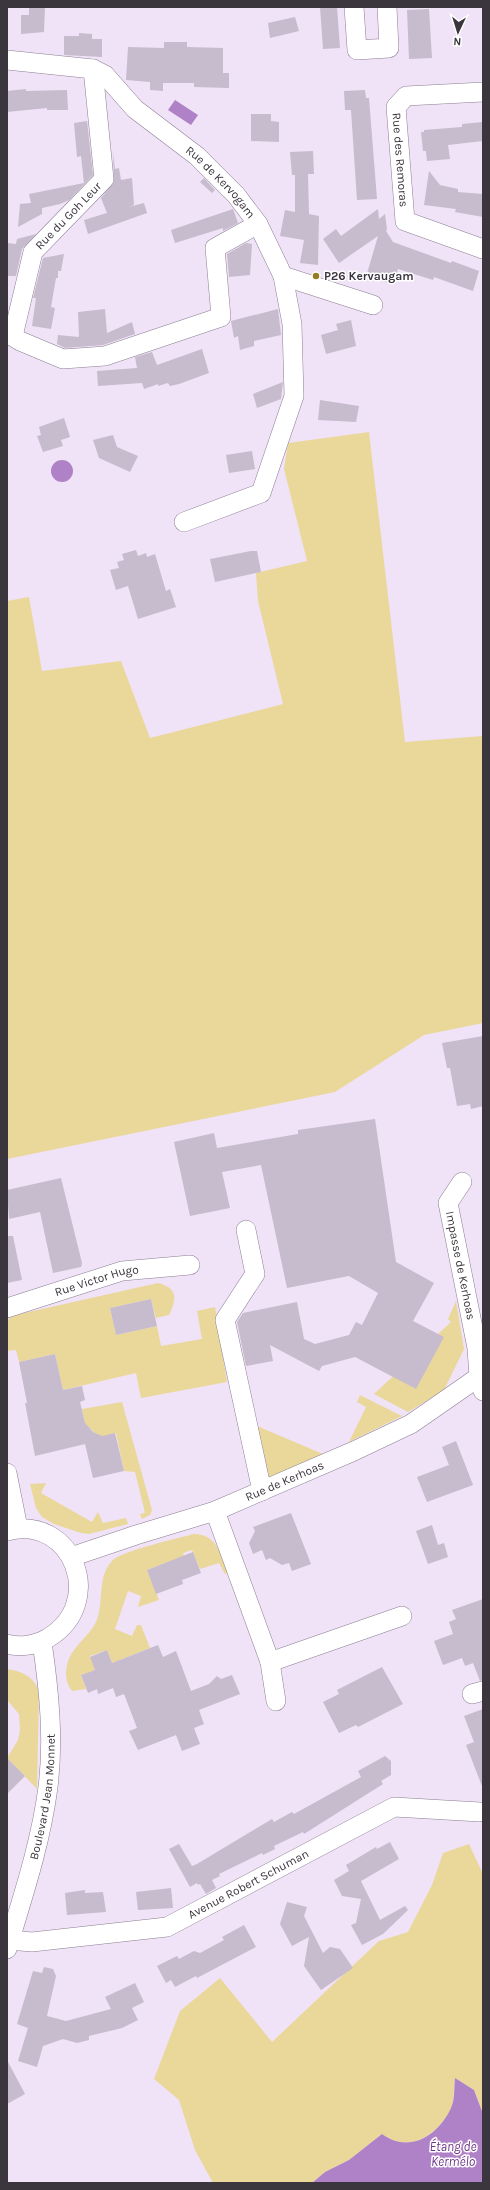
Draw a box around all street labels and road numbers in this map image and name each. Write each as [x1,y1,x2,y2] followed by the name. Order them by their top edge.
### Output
[389,112,411,208] street label: Rue des Remoras
[183,143,258,221] street label: Rue de Kervogam
[32,179,105,252] street label: Rue du Goh Leur
[443,1210,478,1321] street label: Impasse de Kerhoas
[53,1263,139,1299] street label: Rue Victor Hugo
[243,1458,326,1504] street label: Rue de Kerhoas
[27,1733,58,1861] street label: Boulevard Jean Monnet
[186,1846,311,1922] street label: Avenue Robert Schuman

